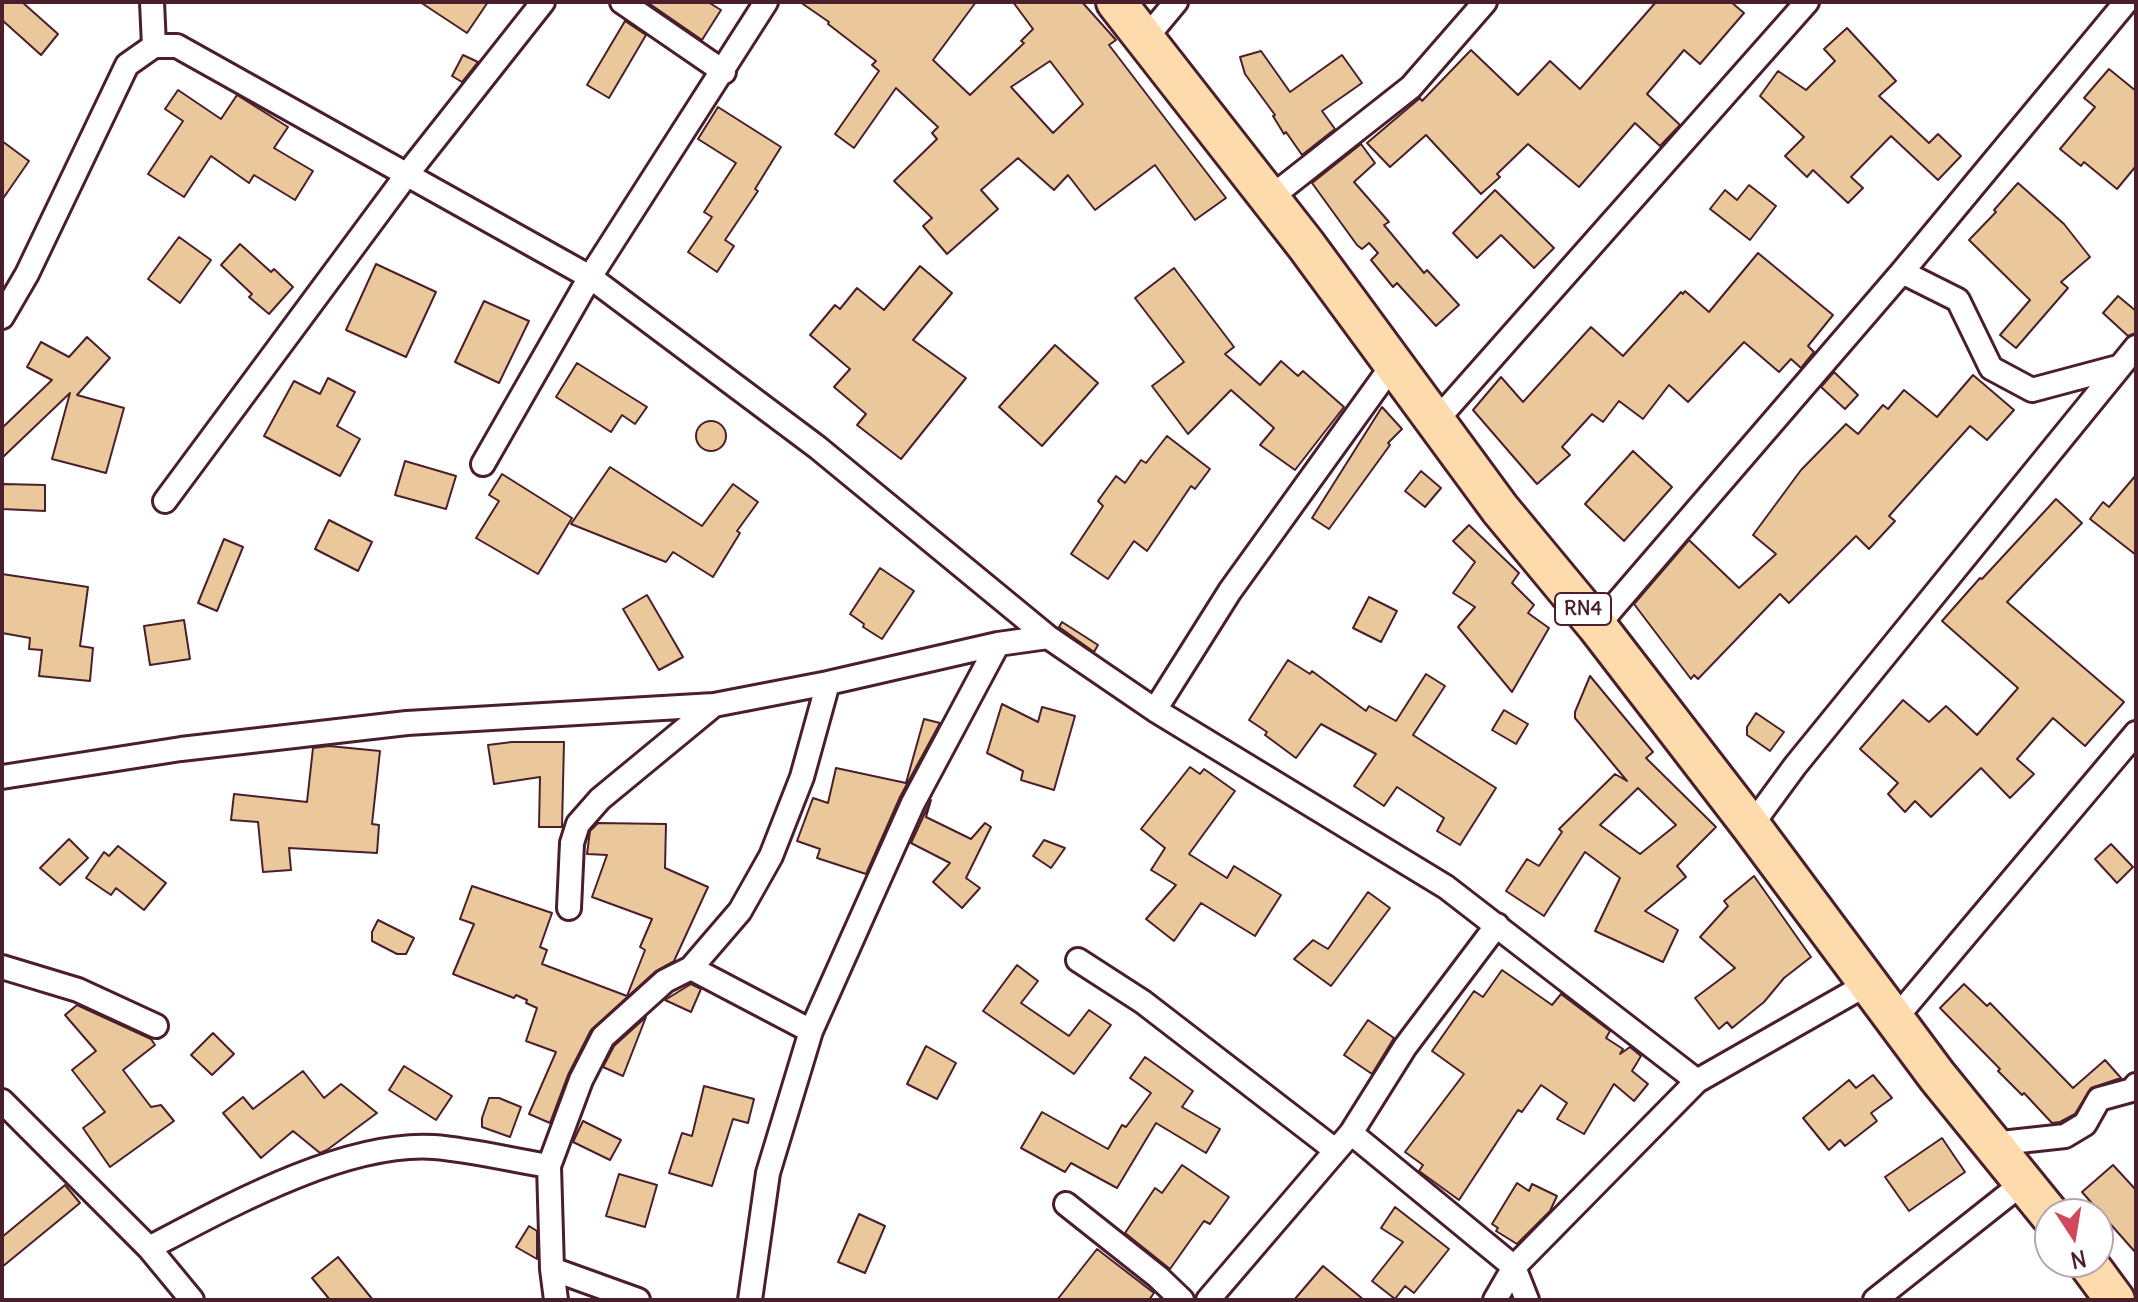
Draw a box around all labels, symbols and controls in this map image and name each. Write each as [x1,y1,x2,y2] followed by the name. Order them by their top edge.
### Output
[1555,593,1611,625] road number: RN4
[2034,1198,2114,1278] north arrow
[2068,1244,2089,1275] text: N

